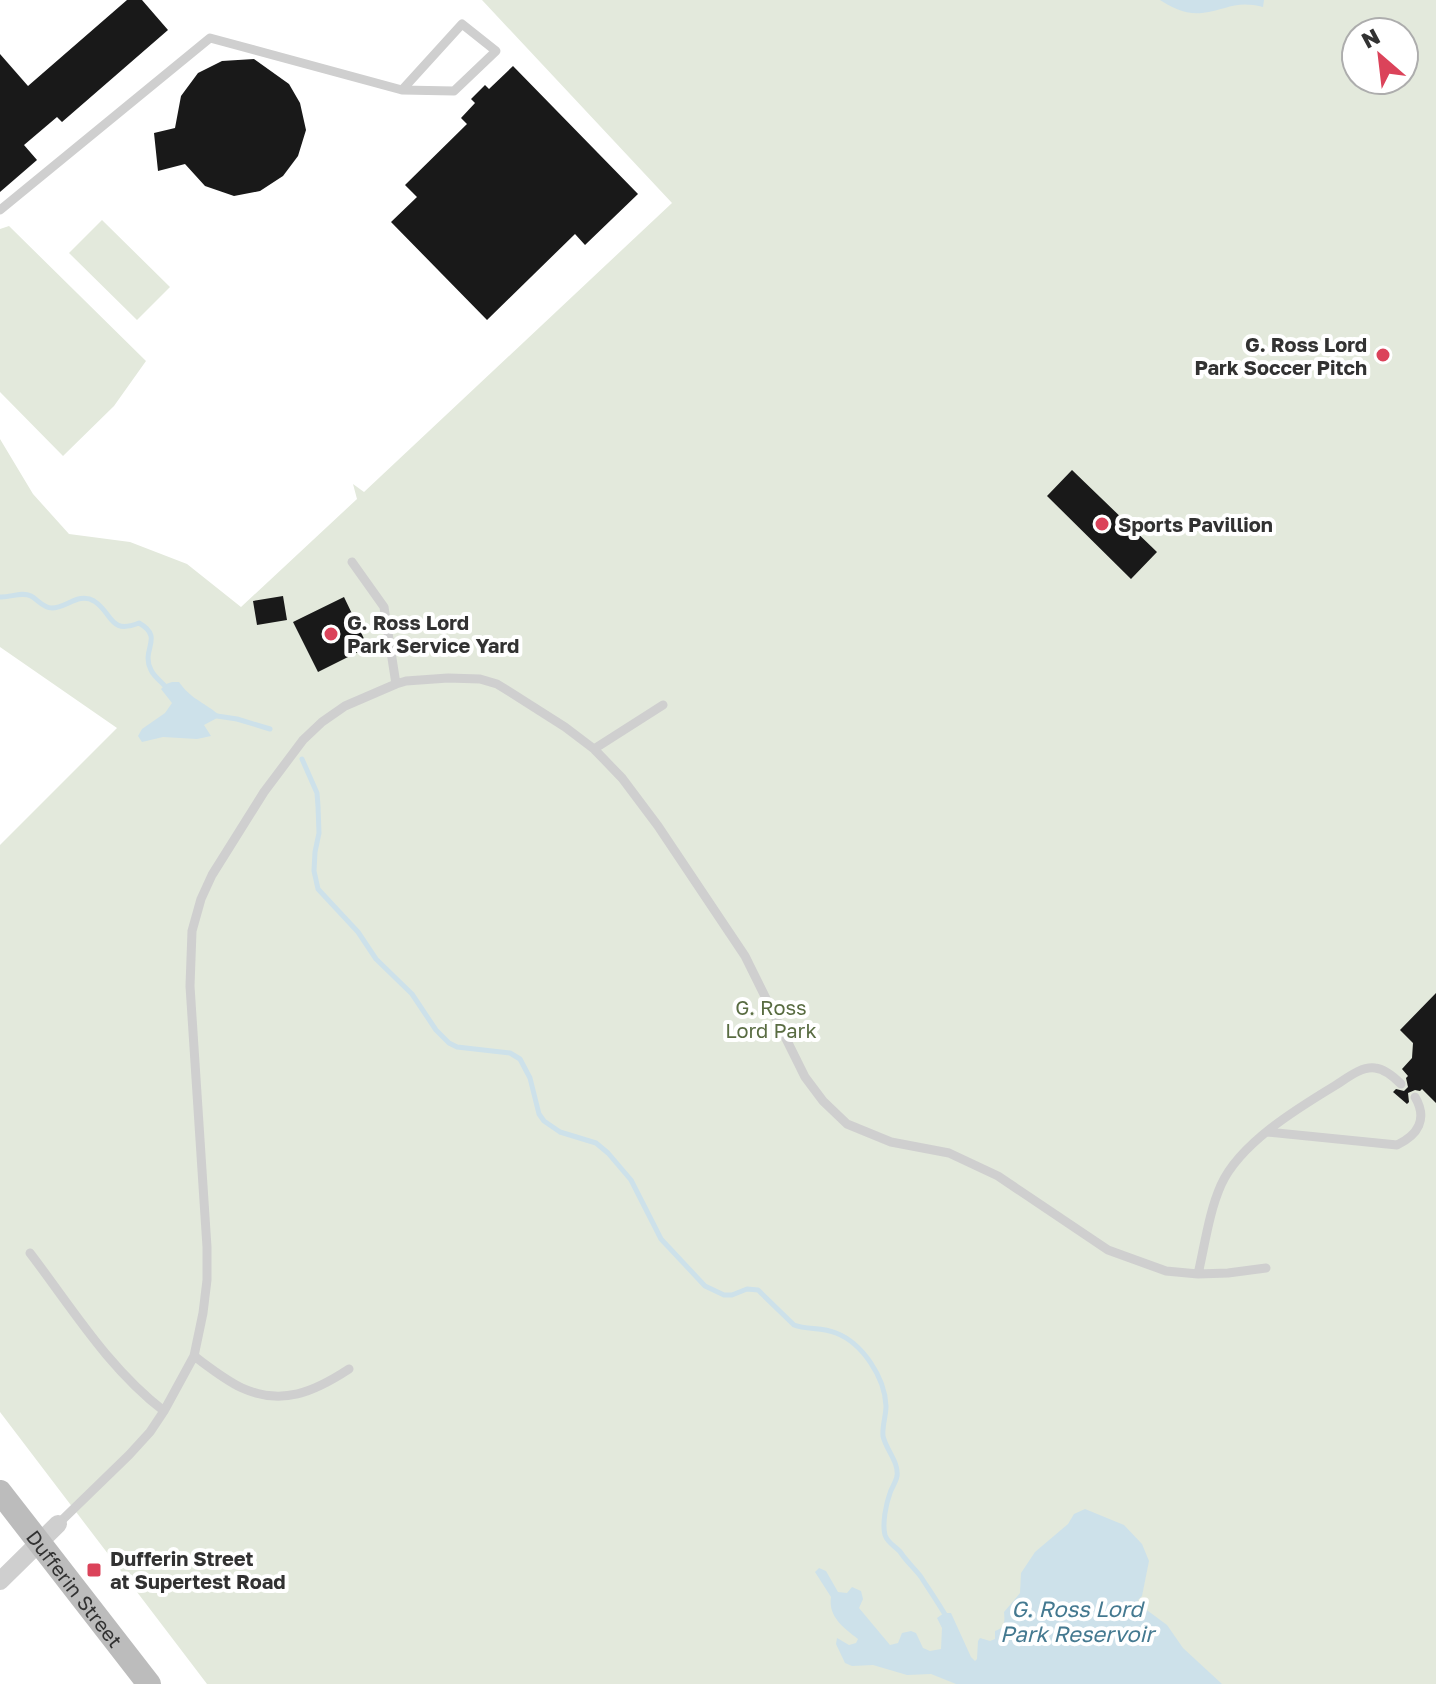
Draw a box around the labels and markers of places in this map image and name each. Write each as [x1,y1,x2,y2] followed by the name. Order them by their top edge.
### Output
[1194,332,1367,379] place label: G. Ross Lord Park Soccer Pitch
[1374,346,1392,364] marker: G. Ross Lord Park Soccer Pitch
[1118,512,1273,536] place label: Sports Pavillion
[1093,515,1111,533] marker: Sports Pavillion
[347,610,519,657] place label: G. Ross Lord Park Service Yard
[322,625,340,643] marker: G. Ross Lord Park Service Yard
[110,1546,286,1593] place label: Dufferin Street at Supertest Road
[85,1561,103,1579] marker: Dufferin Street at Supertest Road

